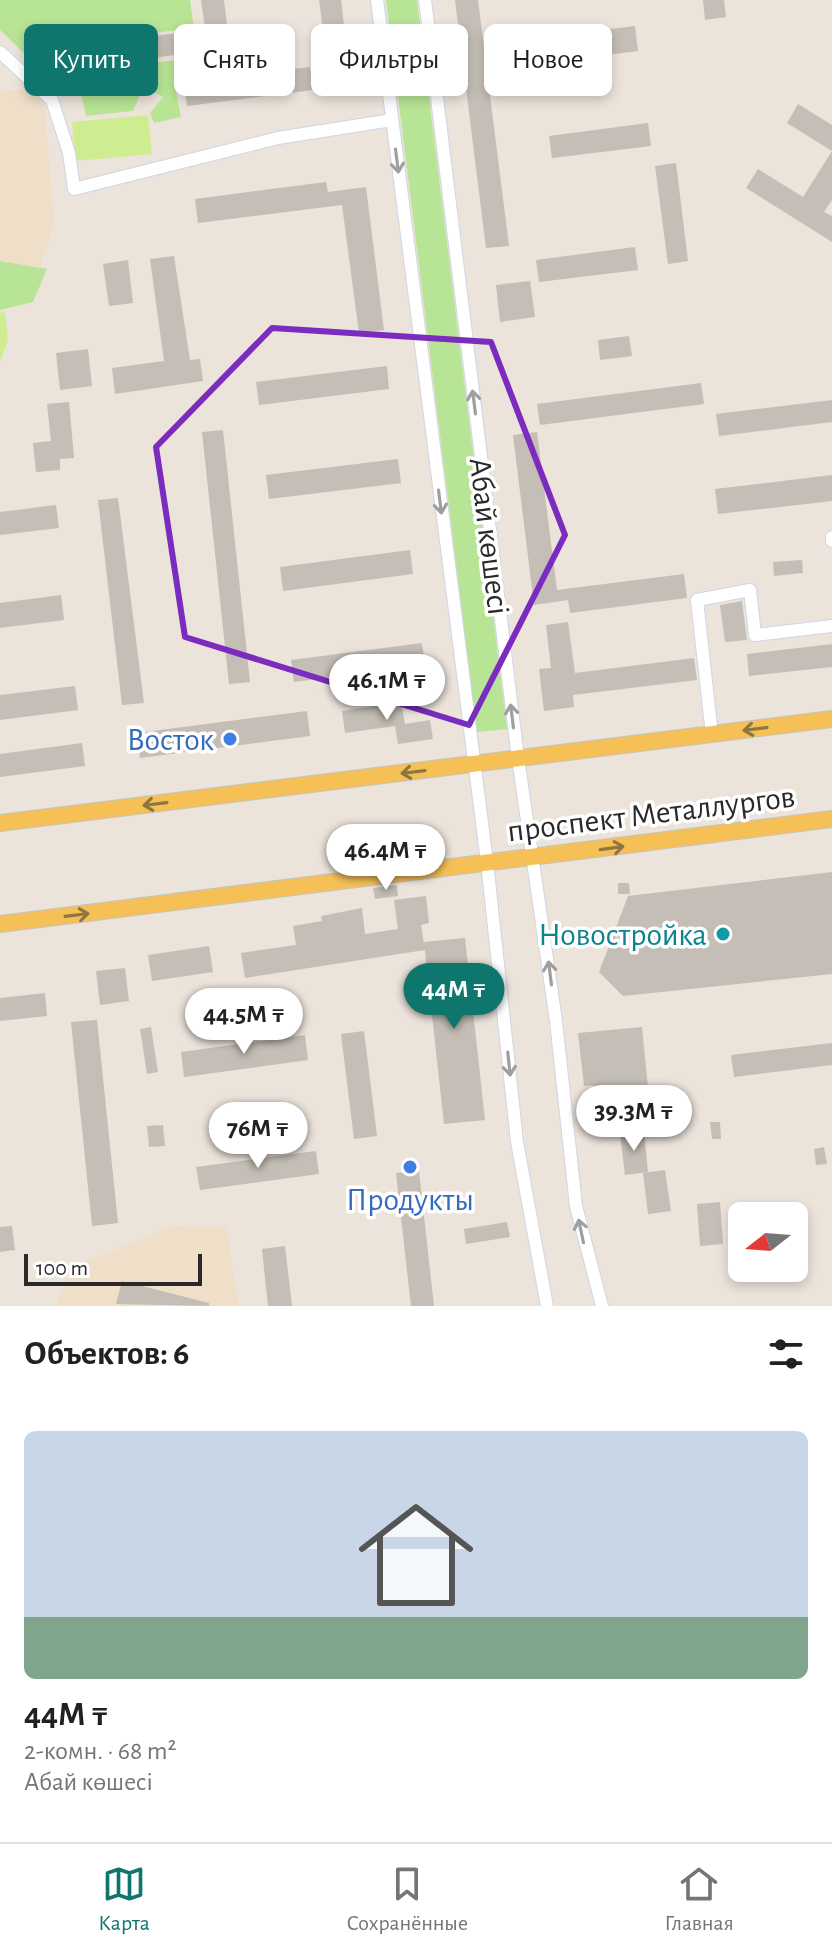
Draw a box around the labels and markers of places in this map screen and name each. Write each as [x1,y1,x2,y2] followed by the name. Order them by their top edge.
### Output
[313,654,461,722] pin: 46.1M ₸
[127,724,214,756] place label: Восток
[221,730,239,748] marker: Восток
[312,824,460,892] pin: 46.4M ₸
[538,919,707,951] place label: Новостройка
[714,925,732,943] marker: Новостройка
[398,963,510,1031] pin: 44M ₸
[170,988,318,1056] pin: 44.5M ₸
[560,1085,708,1153] pin: 39.3M ₸
[202,1102,314,1170] pin: 76M ₸
[401,1158,419,1176] marker: Продукты
[346,1184,474,1216] place label: Продукты

